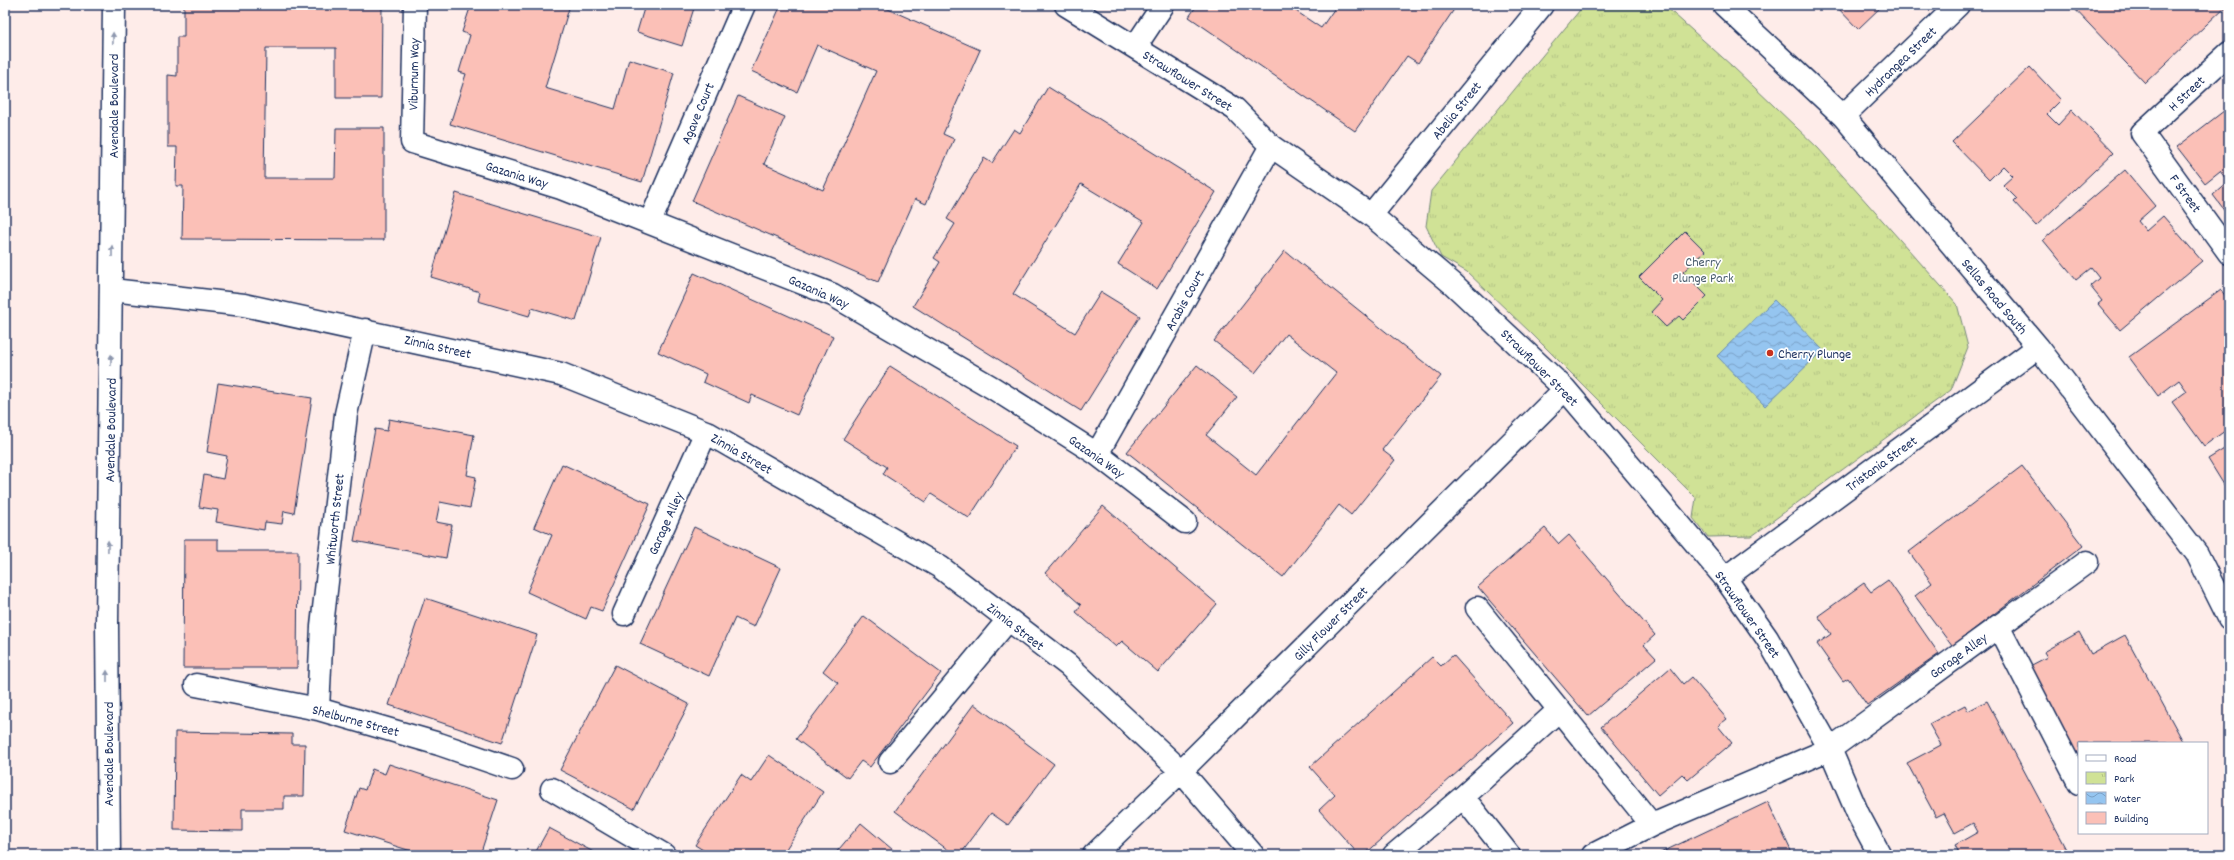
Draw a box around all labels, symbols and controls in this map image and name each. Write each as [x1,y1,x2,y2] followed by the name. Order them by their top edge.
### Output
[1861,23,1942,102] street label: Hydrangea Street
[110,31,116,44] one-way arrow
[404,37,426,110] street label: Viburnum Way
[1138,46,1236,117] street label: Strawflower Street
[105,54,125,158] street label: Avendale Boulevard
[2164,72,2210,117] street label: H Street
[1428,78,1487,145] street label: Abelia Street
[677,80,721,148] street label: Agave Court
[483,157,551,195] street label: Gazania Way
[2164,171,2205,218] street label: F Street
[109,244,115,257] one-way arrow
[1672,253,1734,289] park label: Cherry Plunge Park
[1956,255,2031,340] street label: Sellas Road South
[1161,267,1211,335] street label: Arabis Court
[785,271,852,315] street label: Gazania Way
[1495,325,1582,412] street label: Strawflower Street
[402,331,473,365] street label: Zinnia Street
[1778,345,1851,365] place label: Cherry Plunge
[1765,348,1775,358] marker: Cherry Plunge
[108,353,114,366] one-way arrow
[101,378,123,482] street label: Avendale Boulevard
[707,429,775,480] street label: Zinnia Street
[1064,431,1128,485] street label: Gazania Way
[1842,432,1922,497] street label: Tristania Street
[321,473,351,566] street label: Whitworth Street
[644,489,690,559] street label: Garage Alley
[105,539,111,552] one-way arrow
[1709,567,1784,663] street label: Strawflower Street
[1289,582,1373,666] street label: Gilly Flower Street
[982,599,1048,656] street label: Zinnia Street
[1926,629,1992,684] street label: Garage Alley
[104,669,110,682] one-way arrow
[310,701,401,743] street label: Shelburne Street
[100,702,120,806] street label: Avendale Boulevard
[2078,742,2208,834] legend
[2114,751,2136,768] text: Road
[2114,771,2135,788] text: Park
[2114,791,2141,808] text: Water
[2114,811,2149,828] text: Building

